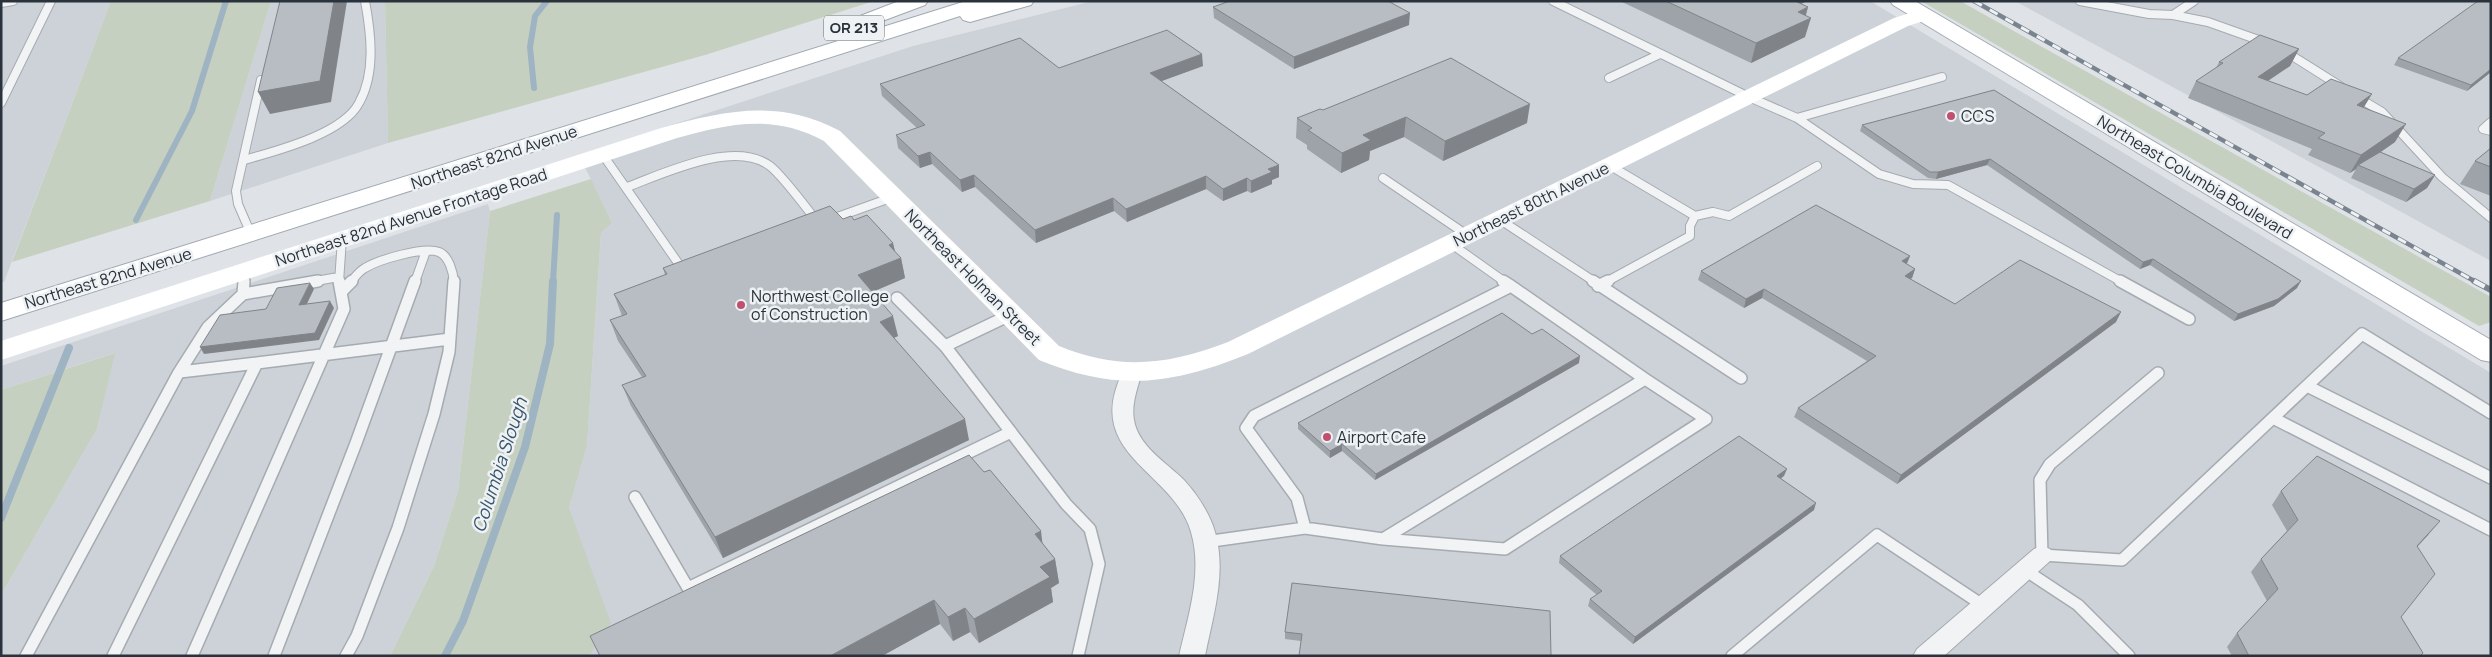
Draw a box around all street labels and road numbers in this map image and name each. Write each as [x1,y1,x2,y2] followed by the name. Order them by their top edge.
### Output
[824,15,884,40] road number: OR 213
[2093,110,2297,244] street label: Northeast Columbia Boulevard
[408,120,580,194] street label: Northeast 82nd Avenue
[1449,157,1613,251] street label: Northeast 80th Avenue
[272,163,550,271] street label: Northeast 82nd Avenue Frontage Road
[900,204,1046,350] street label: Northeast Holman Street
[22,242,194,314] street label: Northeast 82nd Avenue

